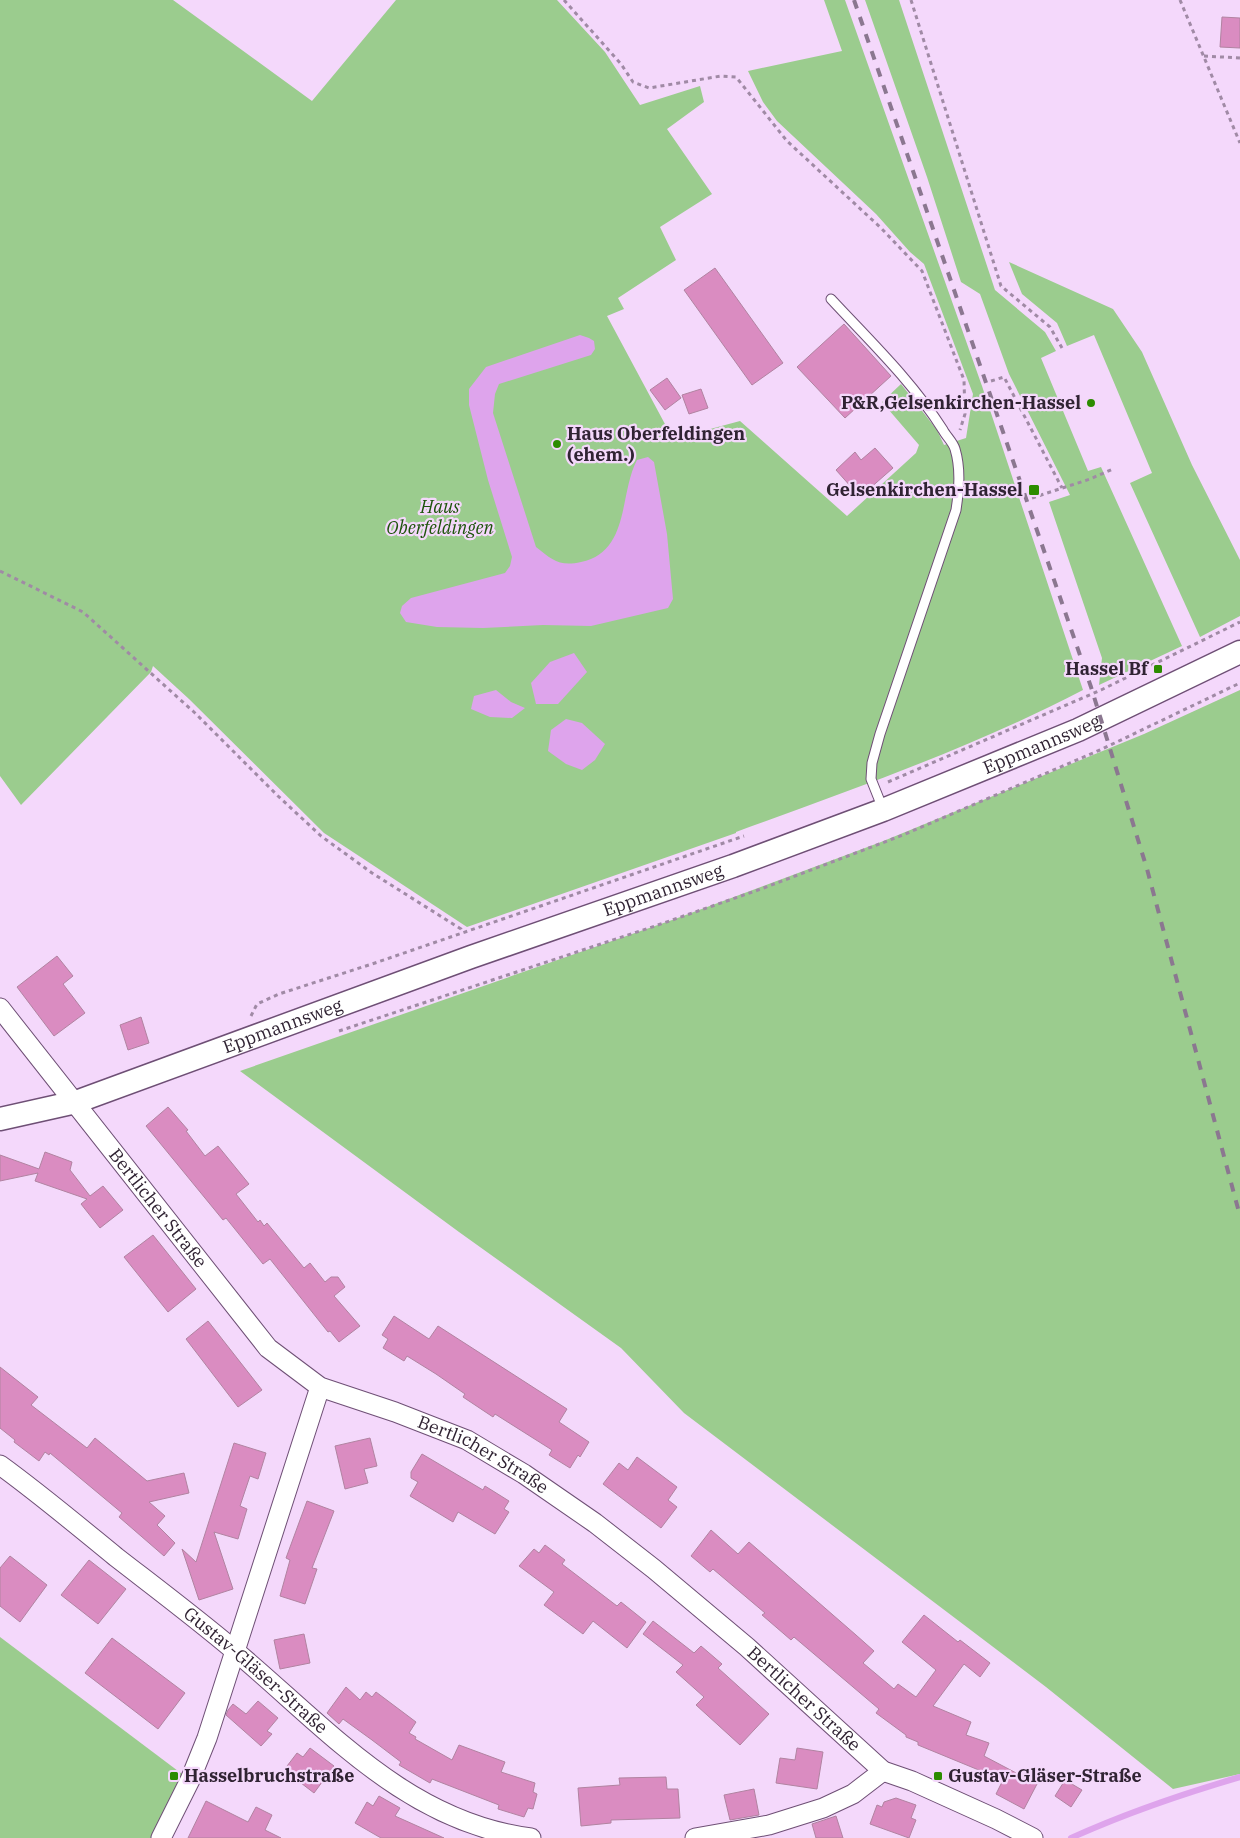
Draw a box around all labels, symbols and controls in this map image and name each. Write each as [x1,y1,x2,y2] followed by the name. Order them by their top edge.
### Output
[841,391,1081,414] place label: P&R,Gelsenkirchen-Hassel
[1085,397,1097,409] marker: P&R,Gelsenkirchen-Hassel
[567,422,745,466] place label: Haus Oberfeldingen (ehem.)
[551,438,563,450] marker: Haus Oberfeldingen (ehem.)
[826,478,1023,501] place label: Gelsenkirchen-Hassel
[1027,483,1041,497] marker: Gelsenkirchen-Hassel
[386,495,495,539] park label: Haus Oberfeldingen
[1065,657,1150,680] place label: Hassel Bf
[1152,663,1164,675] marker: Hassel Bf
[979,709,1105,779] street label: Eppmannsweg
[600,858,726,921] street label: Eppmannsweg
[220,993,346,1058] street label: Eppmannsweg
[104,1144,212,1272] street label: Bertlicher Straße
[414,1410,553,1499] street label: Bertlicher Straße
[179,1602,333,1738] street label: Gustav-Gläser-Straße
[743,1641,866,1756] street label: Bertlicher Straße
[184,1764,354,1787] place label: Hasselbruchstraße
[948,1764,1142,1787] place label: Gustav-Gläser-Straße
[168,1770,180,1782] marker: Hasselbruchstraße
[932,1770,944,1782] marker: Gustav-Gläser-Straße

